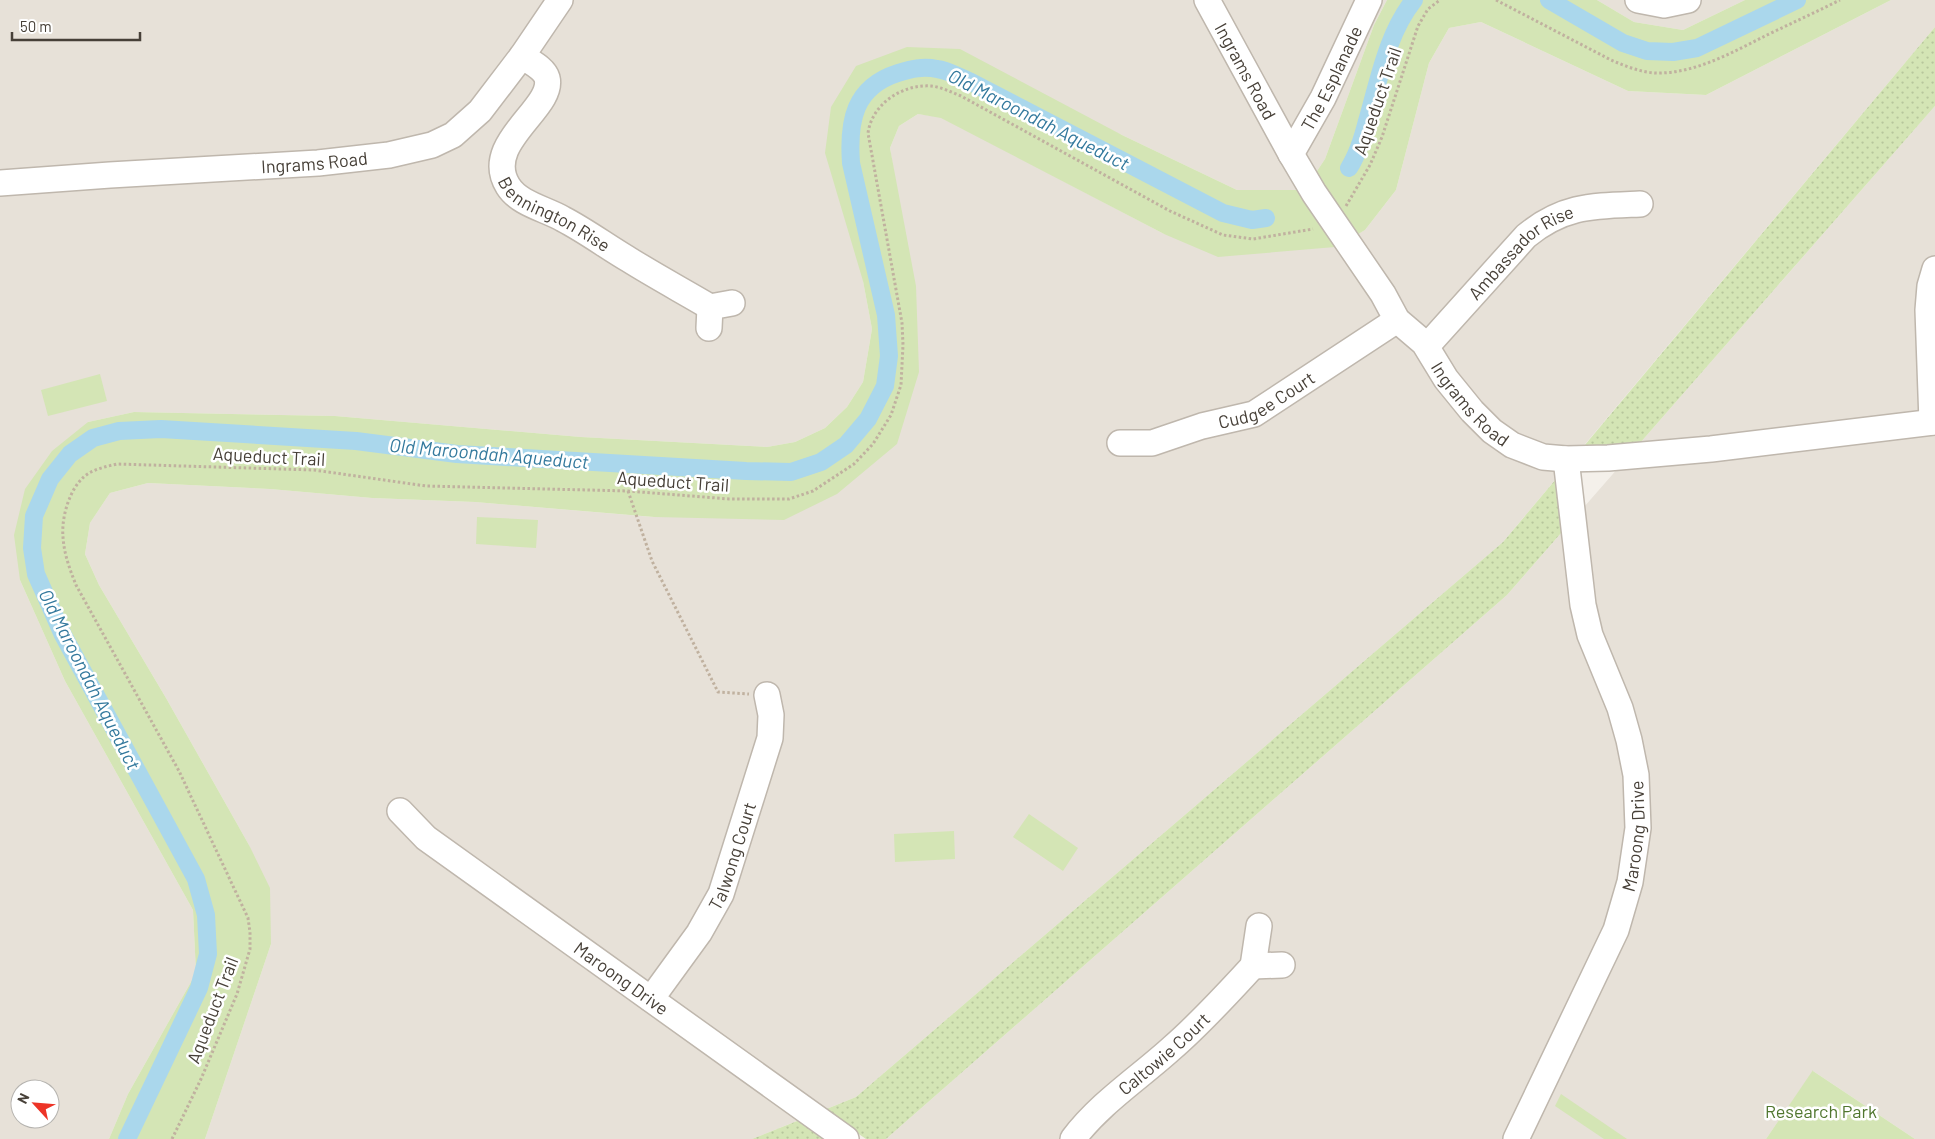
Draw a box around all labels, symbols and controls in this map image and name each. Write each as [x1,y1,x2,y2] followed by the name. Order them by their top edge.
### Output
[12,10,140,42] scale bar
[20,17,52,35] text: 50 m
[1211,19,1281,123] street label: Ingrams Road
[1296,22,1366,134] street label: The Esplanade
[1348,44,1406,158] street label: Aqueduct Trail
[945,63,1134,175] water label: Old Maroondah Aqueduct
[260,147,369,177] street label: Ingrams Road
[494,173,614,256] street label: Bennington Rise
[1463,200,1576,304] street label: Ambassador Rise
[1427,357,1514,451] street label: Ingrams Road
[1216,366,1319,433] street label: Cudgee Court
[388,433,590,473] water label: Old Maroondah Aqueduct
[212,442,326,470] street label: Aqueduct Trail
[616,466,730,496] street label: Aqueduct Trail
[34,585,146,774] water label: Old Maroondah Aqueduct
[1617,780,1649,894] street label: Maroong Drive
[703,799,760,914] street label: Talwong Court
[570,937,673,1019] street label: Maroong Drive
[182,954,242,1066] street label: Aqueduct Trail
[1114,1008,1214,1099] street label: Caltowie Court
[10,1079,60,1129] north arrow
[13,1090,33,1106] text: N
[1765,1100,1877,1122] park label: Research Park

